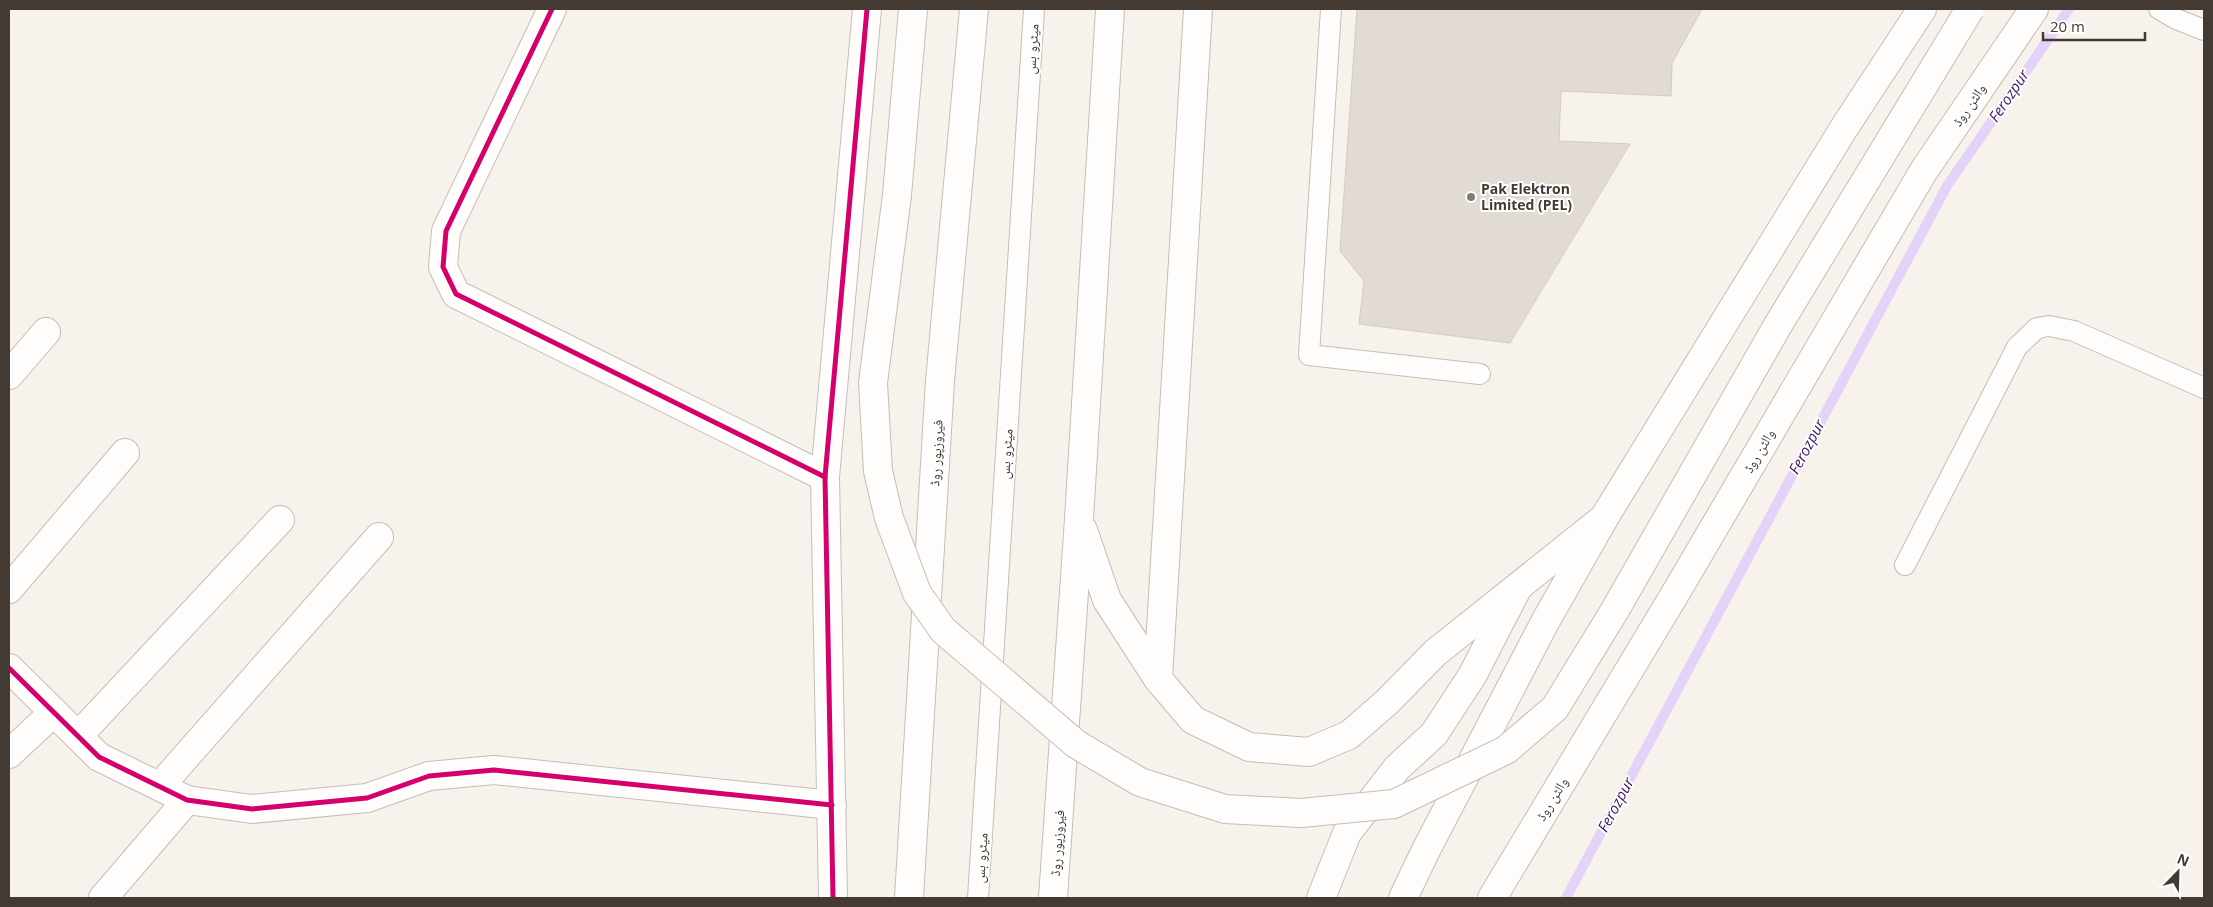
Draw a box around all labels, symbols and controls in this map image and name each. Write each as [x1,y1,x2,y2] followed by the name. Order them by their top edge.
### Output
[2043,10,2146,42] scale bar
[2050,16,2085,36] text: 20 m
[1020,23,1043,75] street label: میٹرو بس
[1983,65,2034,125] water label: Ferozpur
[1947,80,1990,130] street label: والٹن روڈ
[1481,179,1572,214] place label: Pak Elektron Limited (PEL)
[1465,191,1477,203] marker: Pak Elektron Limited (PEL)
[1783,415,1829,477] water label: Ferozpur
[924,419,947,487] street label: فیروزپور روڈ
[1738,425,1779,476] street label: والٹن روڈ
[994,428,1017,480] street label: میٹرو بس
[1531,773,1572,824] street label: والٹن روڈ
[1592,773,1638,835] water label: Ferozpur
[1045,809,1068,877] street label: فیروزپور روڈ
[969,832,992,884] street label: میٹرو بس
[2153,847,2203,897] north arrow
[2174,849,2192,871] text: N

